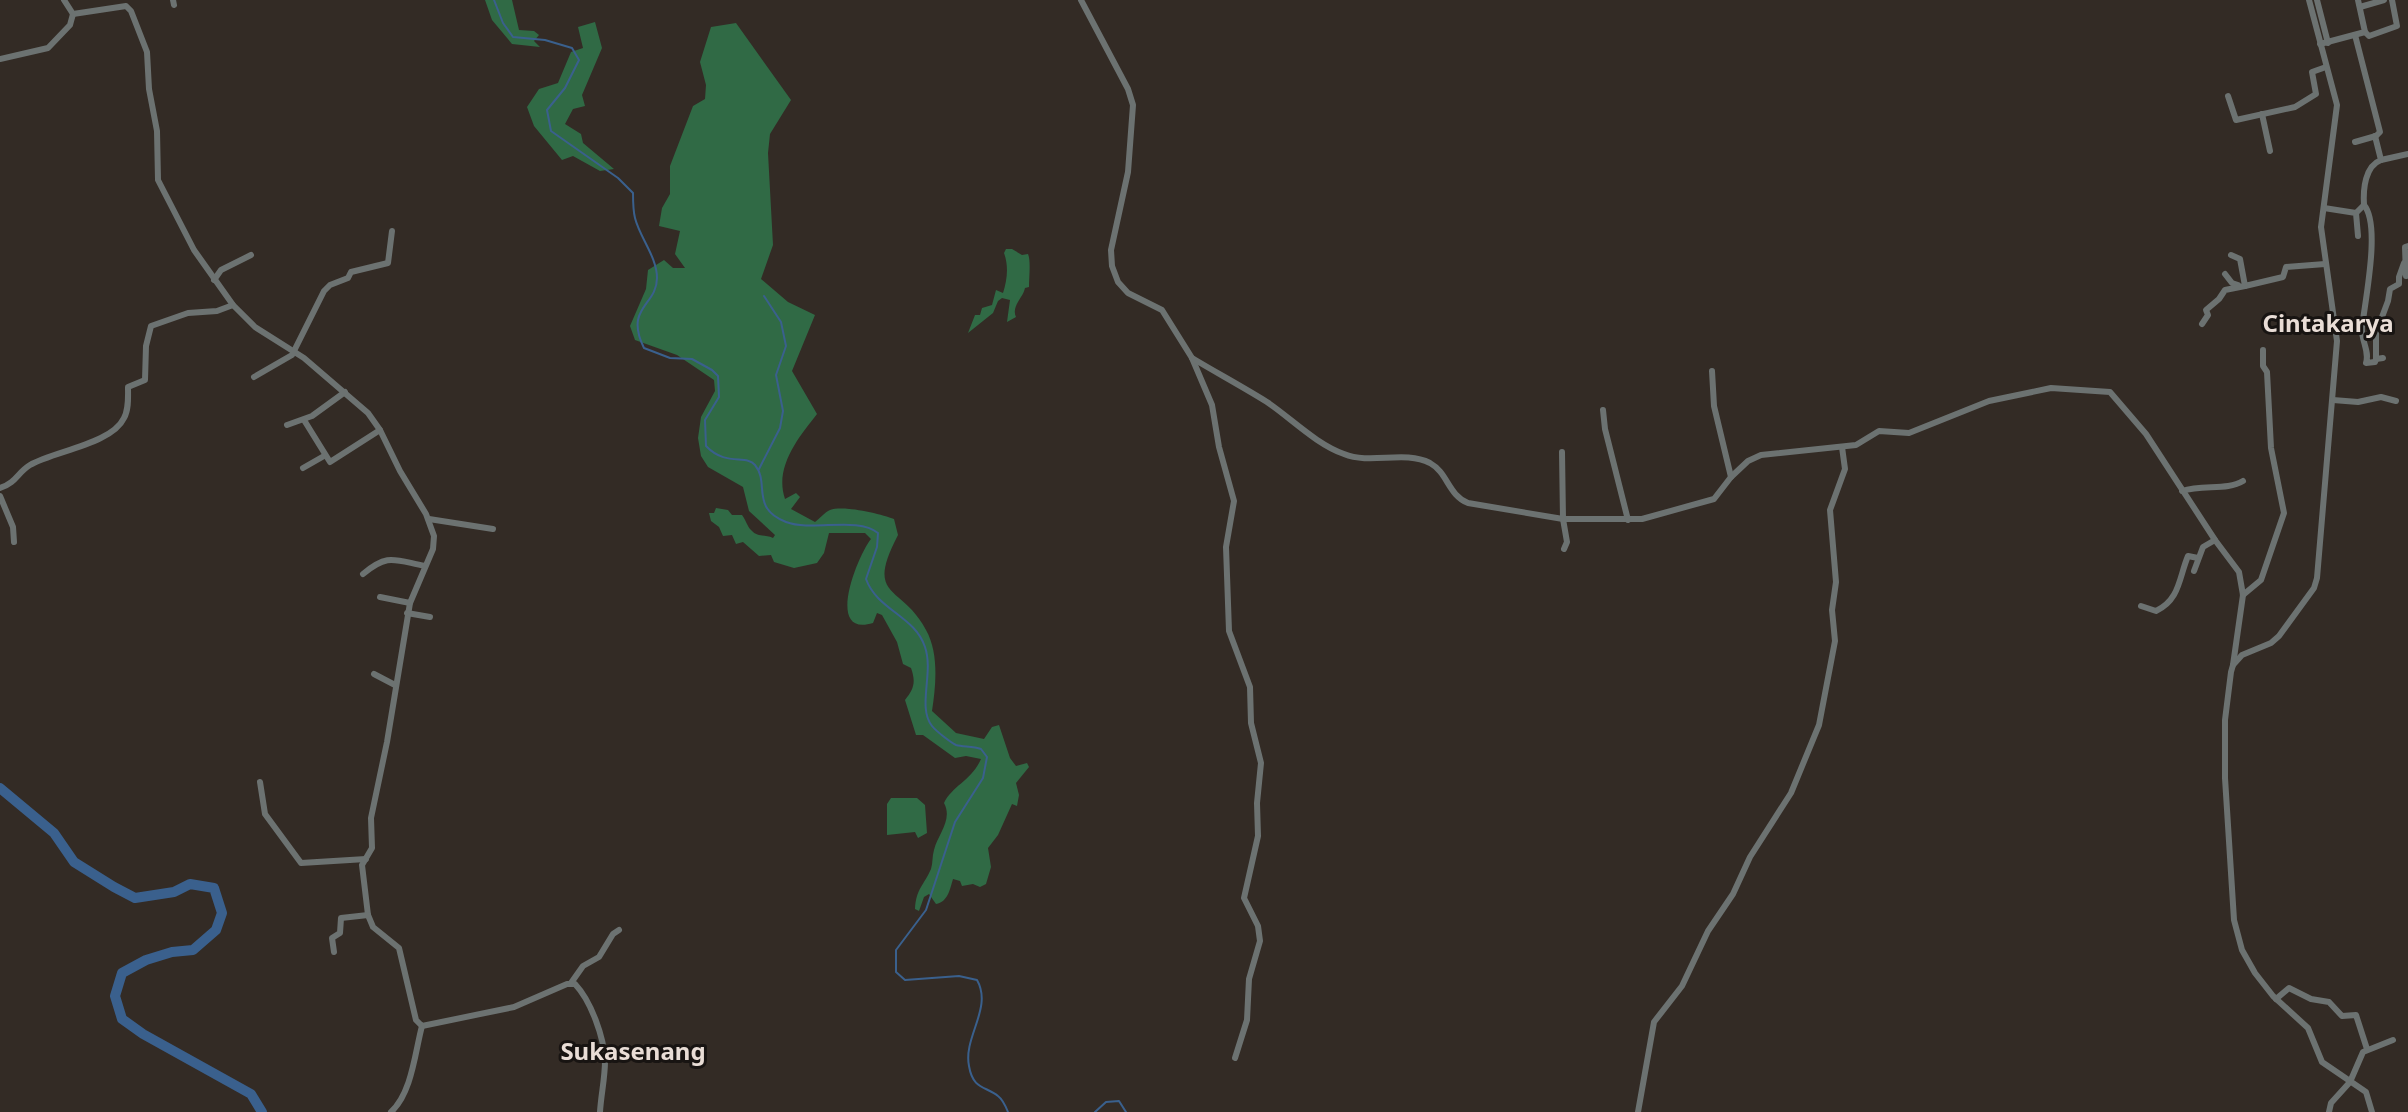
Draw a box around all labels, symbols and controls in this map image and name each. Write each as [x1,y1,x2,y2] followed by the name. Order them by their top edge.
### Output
[2262,306,2394,339] district label: Cintakarya
[560,1034,706,1067] district label: Sukasenang

